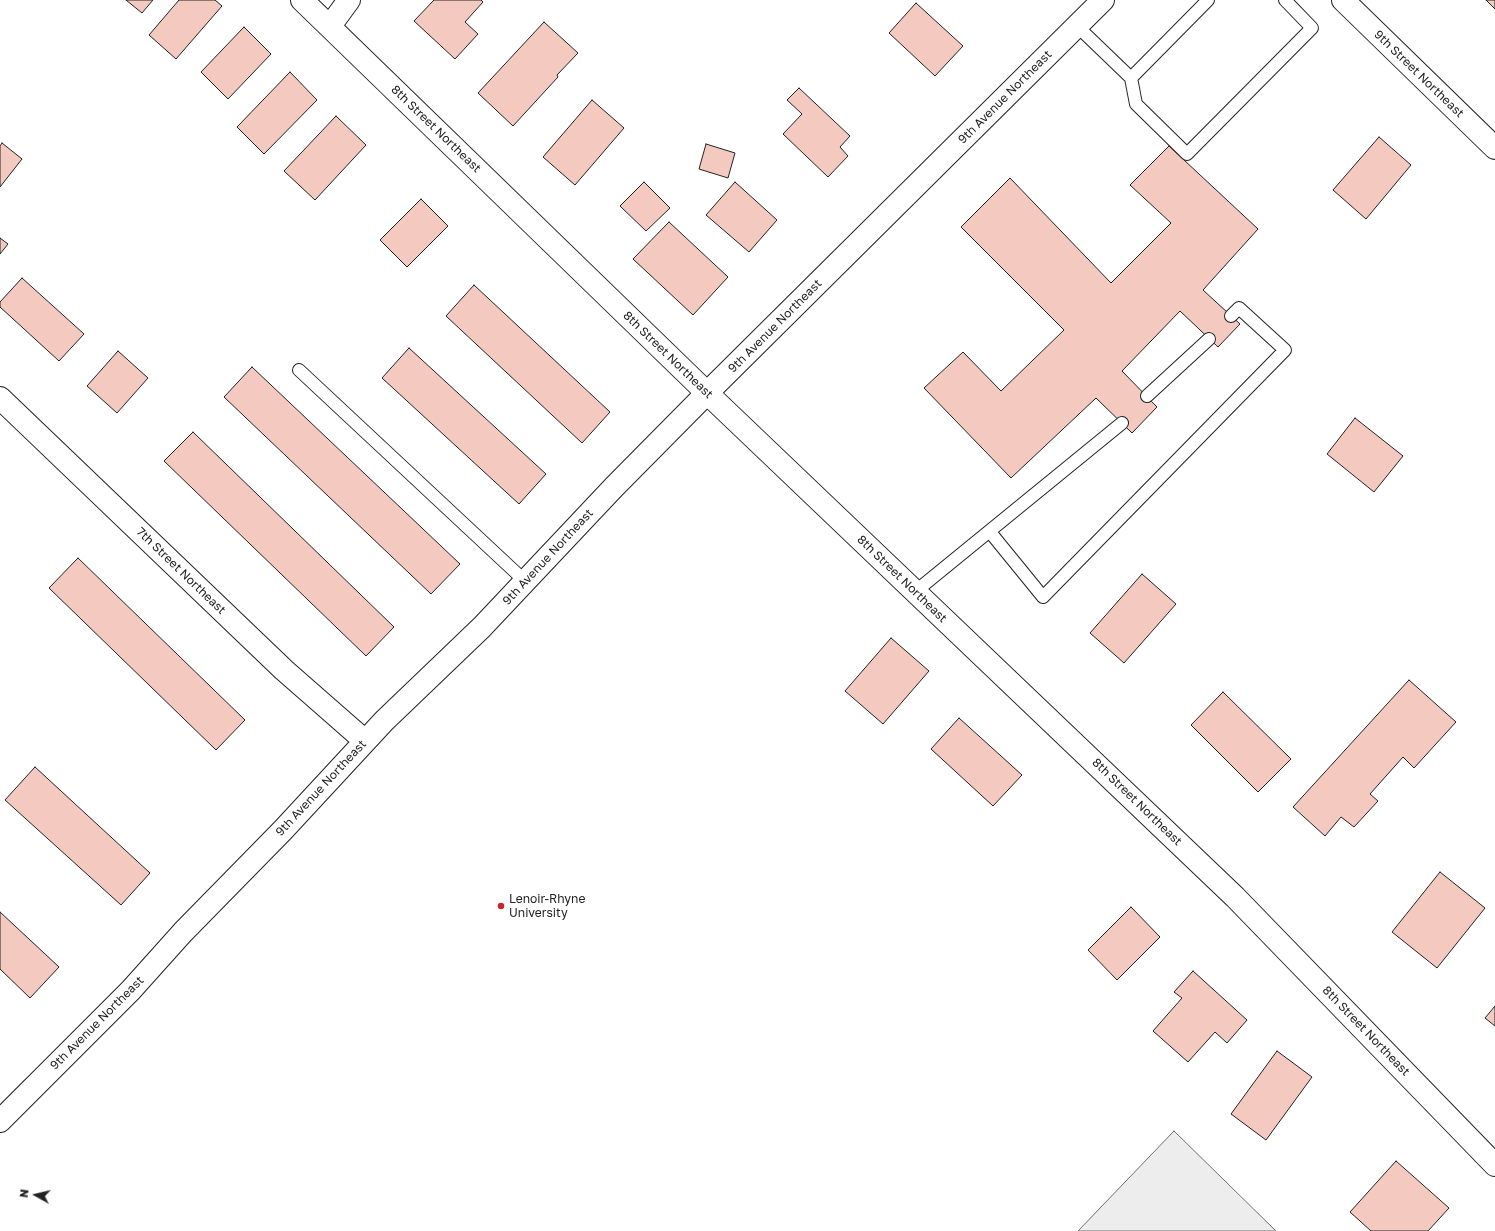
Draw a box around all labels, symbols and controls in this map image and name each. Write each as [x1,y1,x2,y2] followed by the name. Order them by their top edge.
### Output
[1371,27,1467,121] street label: 9th Street Northeast
[955,47,1055,147] street label: 9th Avenue Northeast
[388,82,484,176] street label: 8th Street Northeast
[725,276,825,376] street label: 9th Avenue Northeast
[620,308,716,402] street label: 8th Street Northeast
[500,506,596,608] street label: 9th Avenue Northeast
[133,525,229,617] street label: 7th Street Northeast
[854,532,950,626] street label: 8th Street Northeast
[273,737,369,839] street label: 9th Avenue Northeast
[1089,755,1185,849] street label: 8th Street Northeast
[509,892,585,920] place label: Lenoir-Rhyne University
[496,901,506,911] marker: Lenoir-Rhyne University
[47,973,147,1073] street label: 9th Avenue Northeast
[1319,983,1413,1079] street label: 8th Street Northeast
[16,1175,56,1215] north arrow
[17,1188,31,1198] text: N

